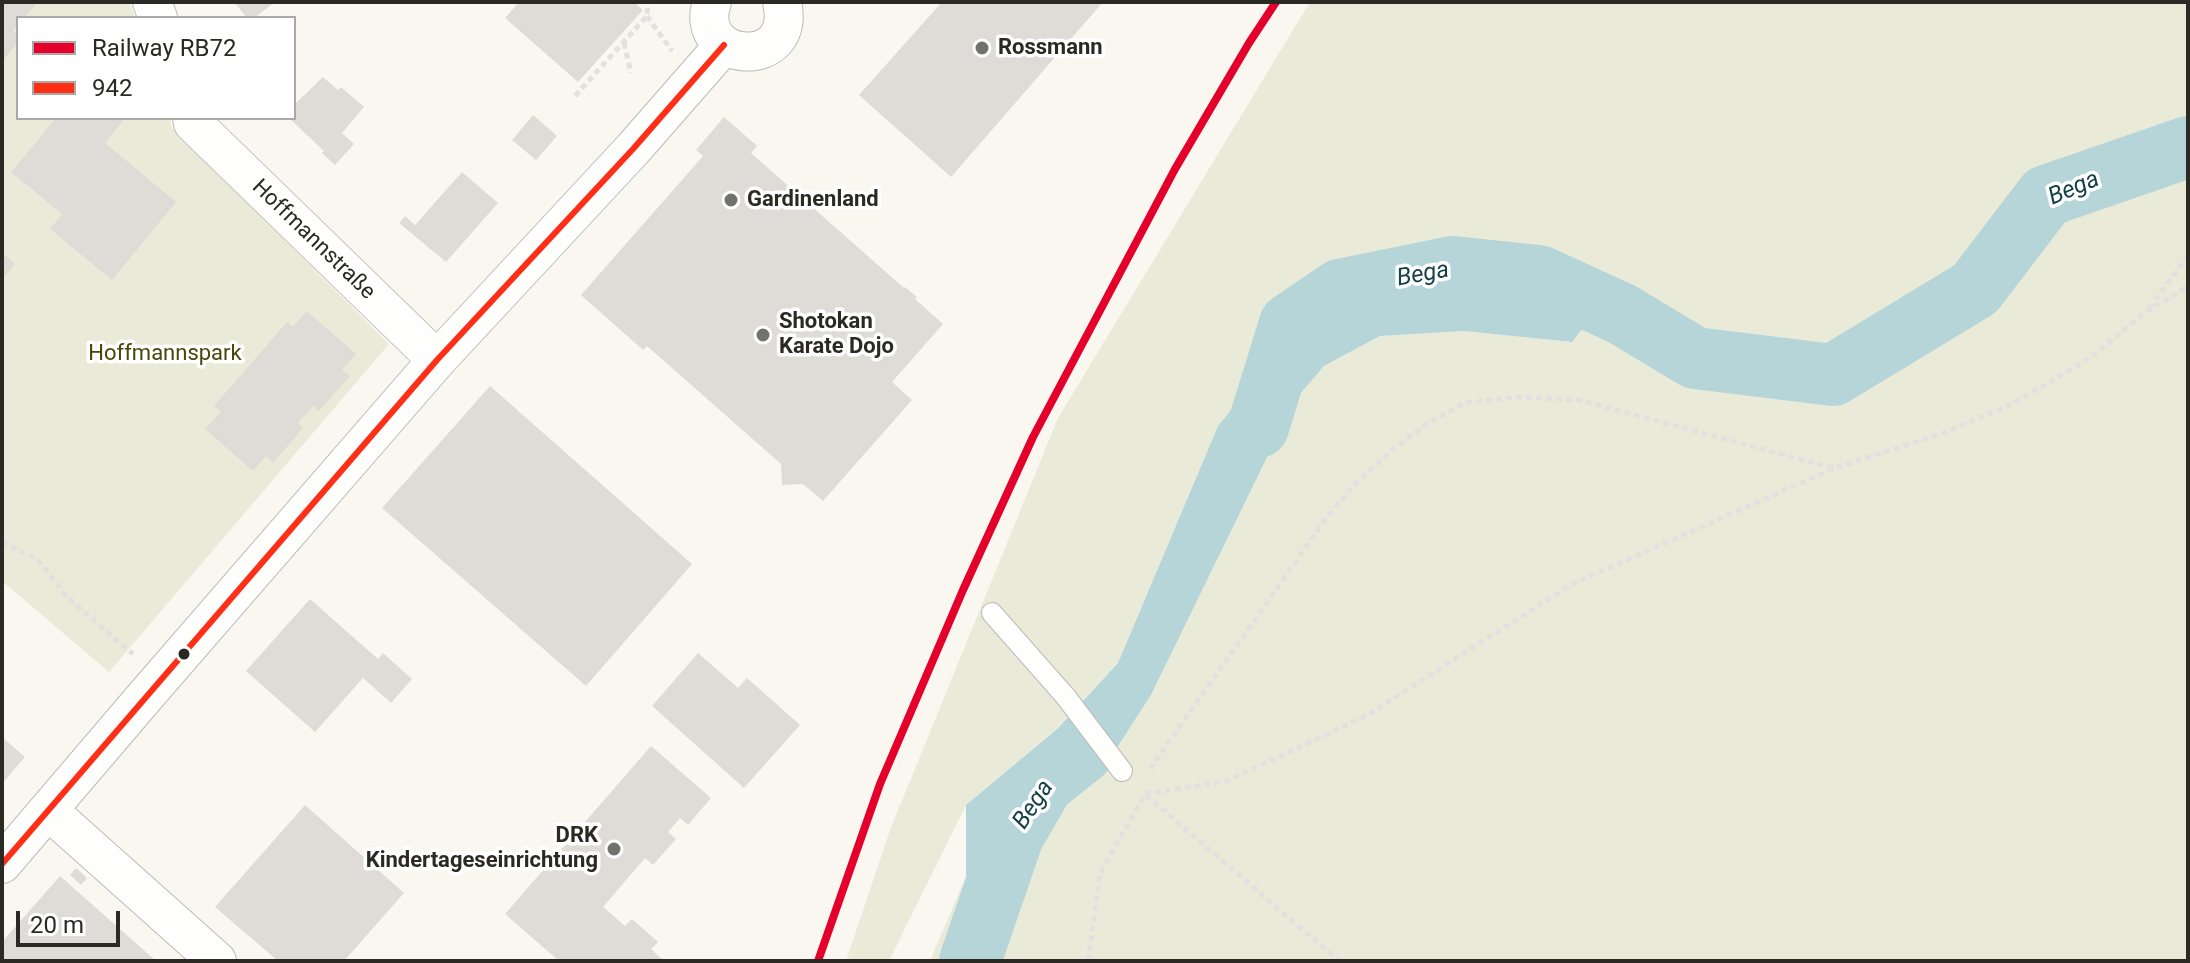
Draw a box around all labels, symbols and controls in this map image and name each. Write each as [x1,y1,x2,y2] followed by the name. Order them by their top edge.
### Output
[16,16,296,120] legend
[92,34,236,62] text: Railway RB72
[998,35,1103,61] place label: Rossmann
[973,39,991,57] marker: Rossmann
[92,74,132,102] text: 942
[2044,165,2104,213] water label: Bega
[246,174,380,306] street label: Hoffmannstraße
[747,187,879,213] place label: Gardinenland
[722,191,740,209] marker: Gardinenland
[1395,256,1451,294] water label: Bega
[779,309,894,360] place label: Shotokan Karate Dojo
[754,326,772,344] marker: Shotokan Karate Dojo
[88,341,242,367] park label: Hoffmannspark
[176,646,192,662] unlabelled marker
[1007,775,1061,835] water label: Bega
[366,823,598,874] place label: DRK Kindertageseinrichtung
[605,840,623,858] marker: DRK Kindertageseinrichtung
[20,895,124,945] scale bar
[30,911,84,939] text: 20 m

